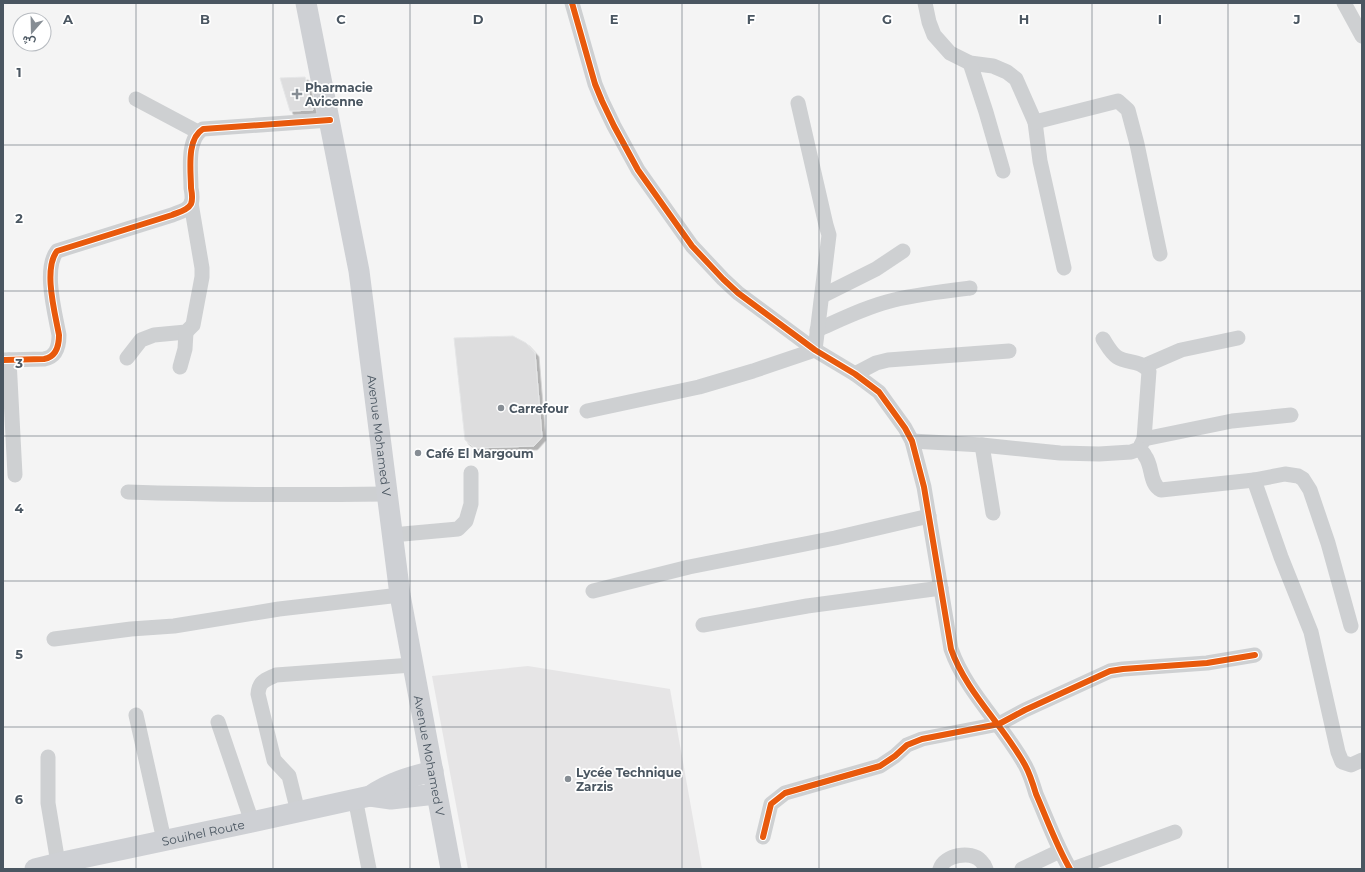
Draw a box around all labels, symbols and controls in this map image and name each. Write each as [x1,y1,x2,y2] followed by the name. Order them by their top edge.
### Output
[62,11,74,27] text: A
[200,11,210,27] text: B
[336,11,346,27] text: C
[473,11,484,27] text: D
[610,11,619,27] text: E
[747,11,755,27] text: F
[882,11,892,27] text: G
[1019,11,1029,27] text: H
[1158,11,1162,27] text: I
[1292,11,1301,27] text: J
[12,12,52,52] north arrow
[20,33,37,50] text: ش
[16,64,22,80] text: 1
[304,80,373,109] place label: Pharmacie Avicenne
[292,89,302,99] marker: Pharmacie Avicenne
[15,210,23,226] text: 2
[14,355,23,371] text: 3
[365,374,395,498] street label: Avenue Mohamed V
[509,401,569,416] place label: Carrefour
[496,403,506,413] marker: Carrefour
[426,446,534,461] place label: Café El Margoum
[413,448,423,458] marker: Café El Margoum
[15,500,24,516] text: 4
[15,646,23,662] text: 5
[411,694,449,818] street label: Avenue Mohamed V
[576,765,682,794] place label: Lycée Technique Zarzis
[563,774,573,784] marker: Lycée Technique Zarzis
[15,791,24,807] text: 6
[160,816,246,848] street label: Souihel Route

